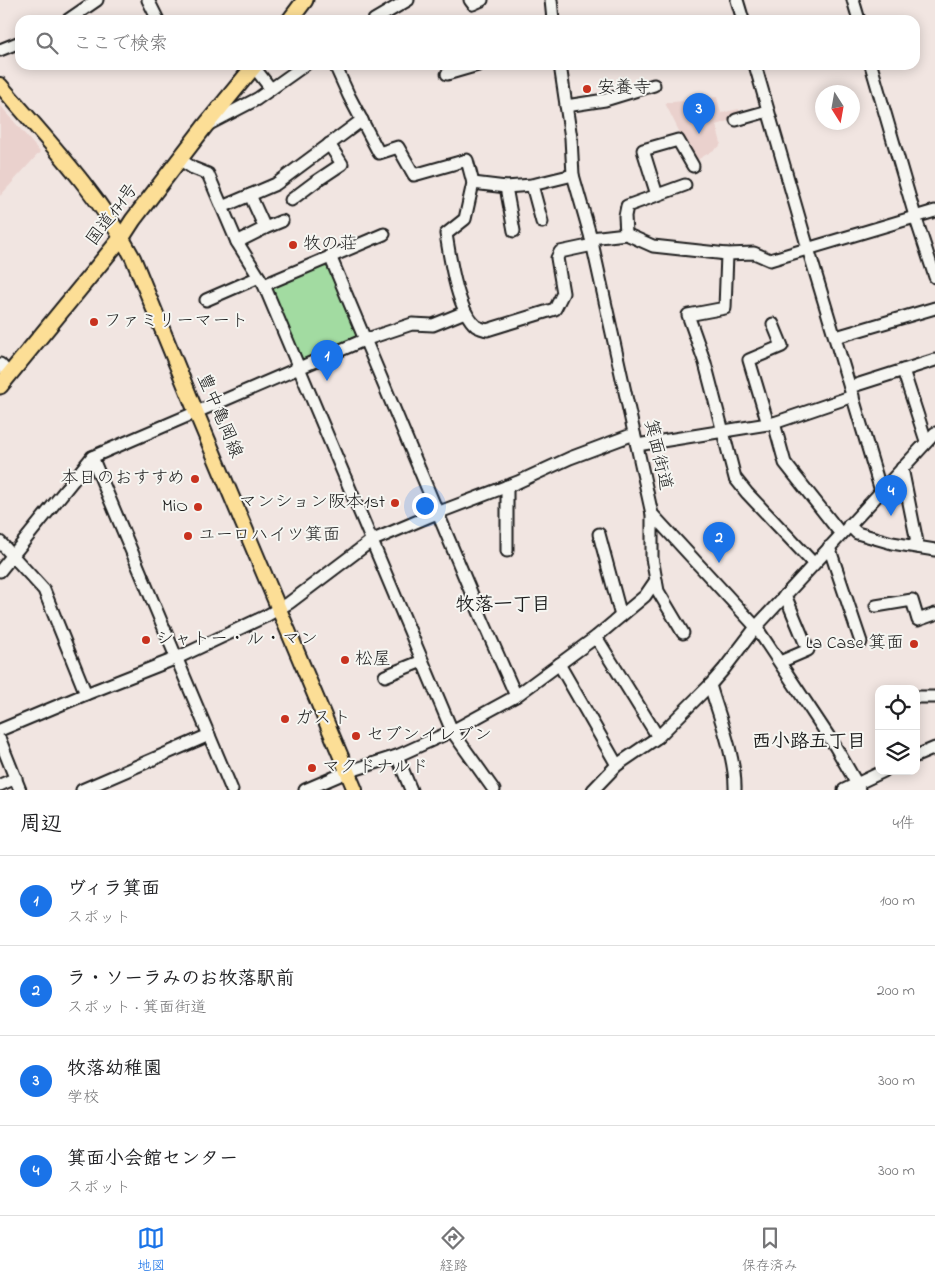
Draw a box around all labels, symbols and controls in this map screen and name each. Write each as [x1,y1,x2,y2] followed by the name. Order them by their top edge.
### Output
[15,15,920,70] search box
[33,29,61,57] icon: search
[73,31,168,58] text: ここで検索
[597,76,651,102] place label: 安養寺
[581,83,593,95] marker: 安養寺
[815,85,860,130] north arrow
[683,93,715,134] pin: 3
[81,178,145,252] street label: 国道171号
[303,232,357,258] place label: 牧の荘
[287,239,299,251] marker: 牧の荘
[104,309,248,335] place label: ファミリーマート
[88,316,100,328] marker: ファミリーマート
[311,340,343,381] pin: 1
[189,369,249,463] street label: 豊中亀岡線
[636,417,678,493] street label: 箕面街道
[61,466,185,492] place label: 本日のおすすめ
[189,473,201,485] marker: 本日のおすすめ
[875,475,907,516] pin: 4
[239,490,385,516] place label: マンション阪本1st
[412,493,438,519] your location
[162,494,188,520] place label: MiO
[389,497,401,509] marker: マンション阪本1st
[192,501,204,513] marker: MiO
[703,522,735,563] pin: 2
[198,523,341,549] place label: ユーロハイツ箕面
[182,530,194,542] marker: ユーロハイツ箕面
[455,592,551,619] district label: 牧落一丁目
[156,627,318,653] place label: シャトー・ル・マン
[806,631,904,657] place label: La Case 箕面
[140,634,152,646] marker: シャトー・ル・マン
[908,638,920,650] marker: La Case 箕面
[355,647,391,673] place label: 松屋
[339,654,351,666] marker: 松屋
[875,685,920,775] map controls
[875,685,920,730] button: locate
[295,706,351,732] place label: ガスト
[279,713,291,725] marker: ガスト
[366,723,492,749] place label: セブンイレブン
[752,729,866,756] district label: 西小路五丁目
[350,730,362,742] marker: セブンイレブン
[875,730,920,775] button: layers
[322,755,429,781] place label: マクドナルド
[306,762,318,774] marker: マクドナルド
[20,810,62,840] text: 周辺
[892,812,915,836] text: 4件
[67,876,160,903] text: ヴィラ箕面
[33,889,39,913] text: 1
[880,889,915,913] text: 100 m
[67,906,131,930] text: スポット
[67,966,295,993] text: ラ・ソーラみのお牧落駅前
[32,979,40,1003] text: 2
[877,979,915,1003] text: 200 m
[67,996,206,1020] text: スポット · 箕面街道
[67,1056,162,1083] text: 牧落幼稚園
[33,1069,39,1093] text: 3
[878,1069,915,1093] text: 300 m
[67,1086,99,1110] text: 学校
[67,1146,238,1173] text: 箕面小会館センター
[33,1159,39,1183] text: 4
[878,1159,915,1183] text: 300 m
[67,1176,131,1200] text: スポット
[137,1224,165,1277] tab: 地図
[439,1224,467,1277] tab: 経路
[742,1224,798,1277] tab: 保存済み

